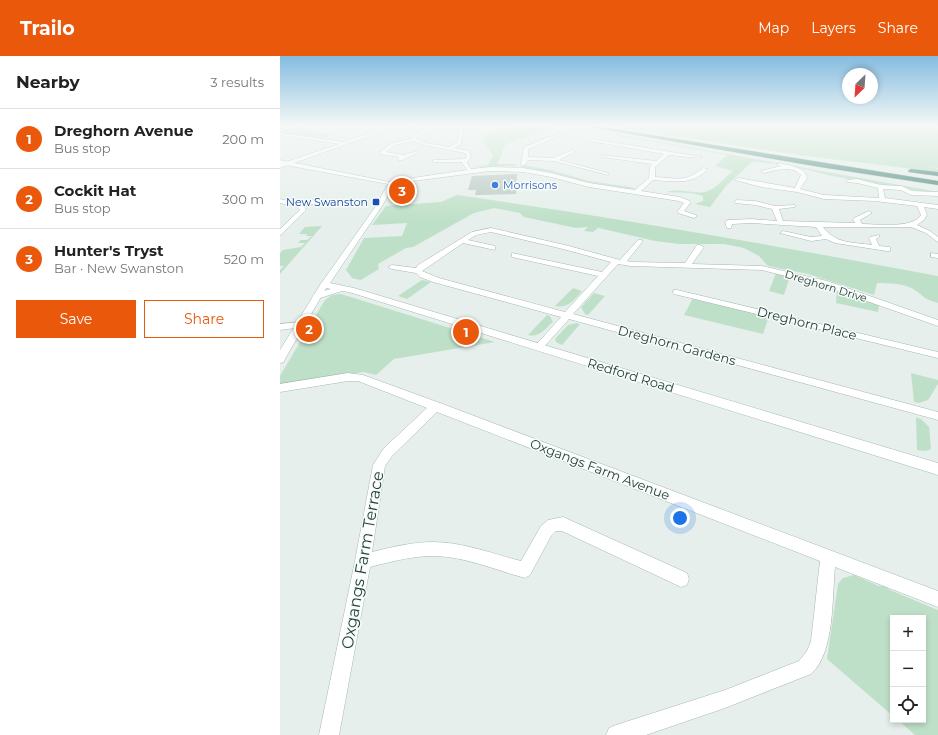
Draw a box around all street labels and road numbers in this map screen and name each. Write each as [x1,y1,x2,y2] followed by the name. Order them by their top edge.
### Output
[783,267,869,305] street label: Dreghorn Drive
[755,303,859,343] street label: Dreghorn Place
[616,322,738,368] street label: Dreghorn Gardens
[586,354,676,396] street label: Redford Road
[528,435,672,503] street label: Oxgangs Farm Avenue
[337,470,388,651] street label: Oxgangs Farm Terrace

